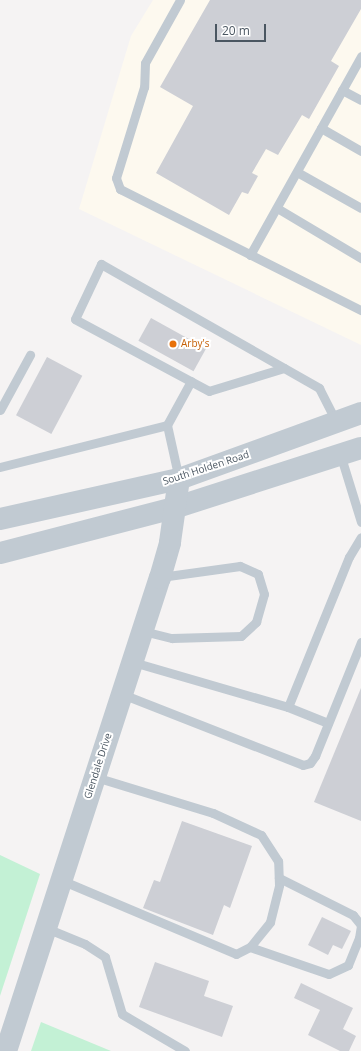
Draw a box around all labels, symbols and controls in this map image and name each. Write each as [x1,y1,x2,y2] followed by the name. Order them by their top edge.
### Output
[217,16,268,42] scale bar
[222,22,250,39] text: 20 m
[181,338,209,350] place label: Arby's
[168,339,178,349] marker: Arby's
[161,448,251,488] street label: South Holden Road
[82,732,114,800] street label: Glendale Drive

